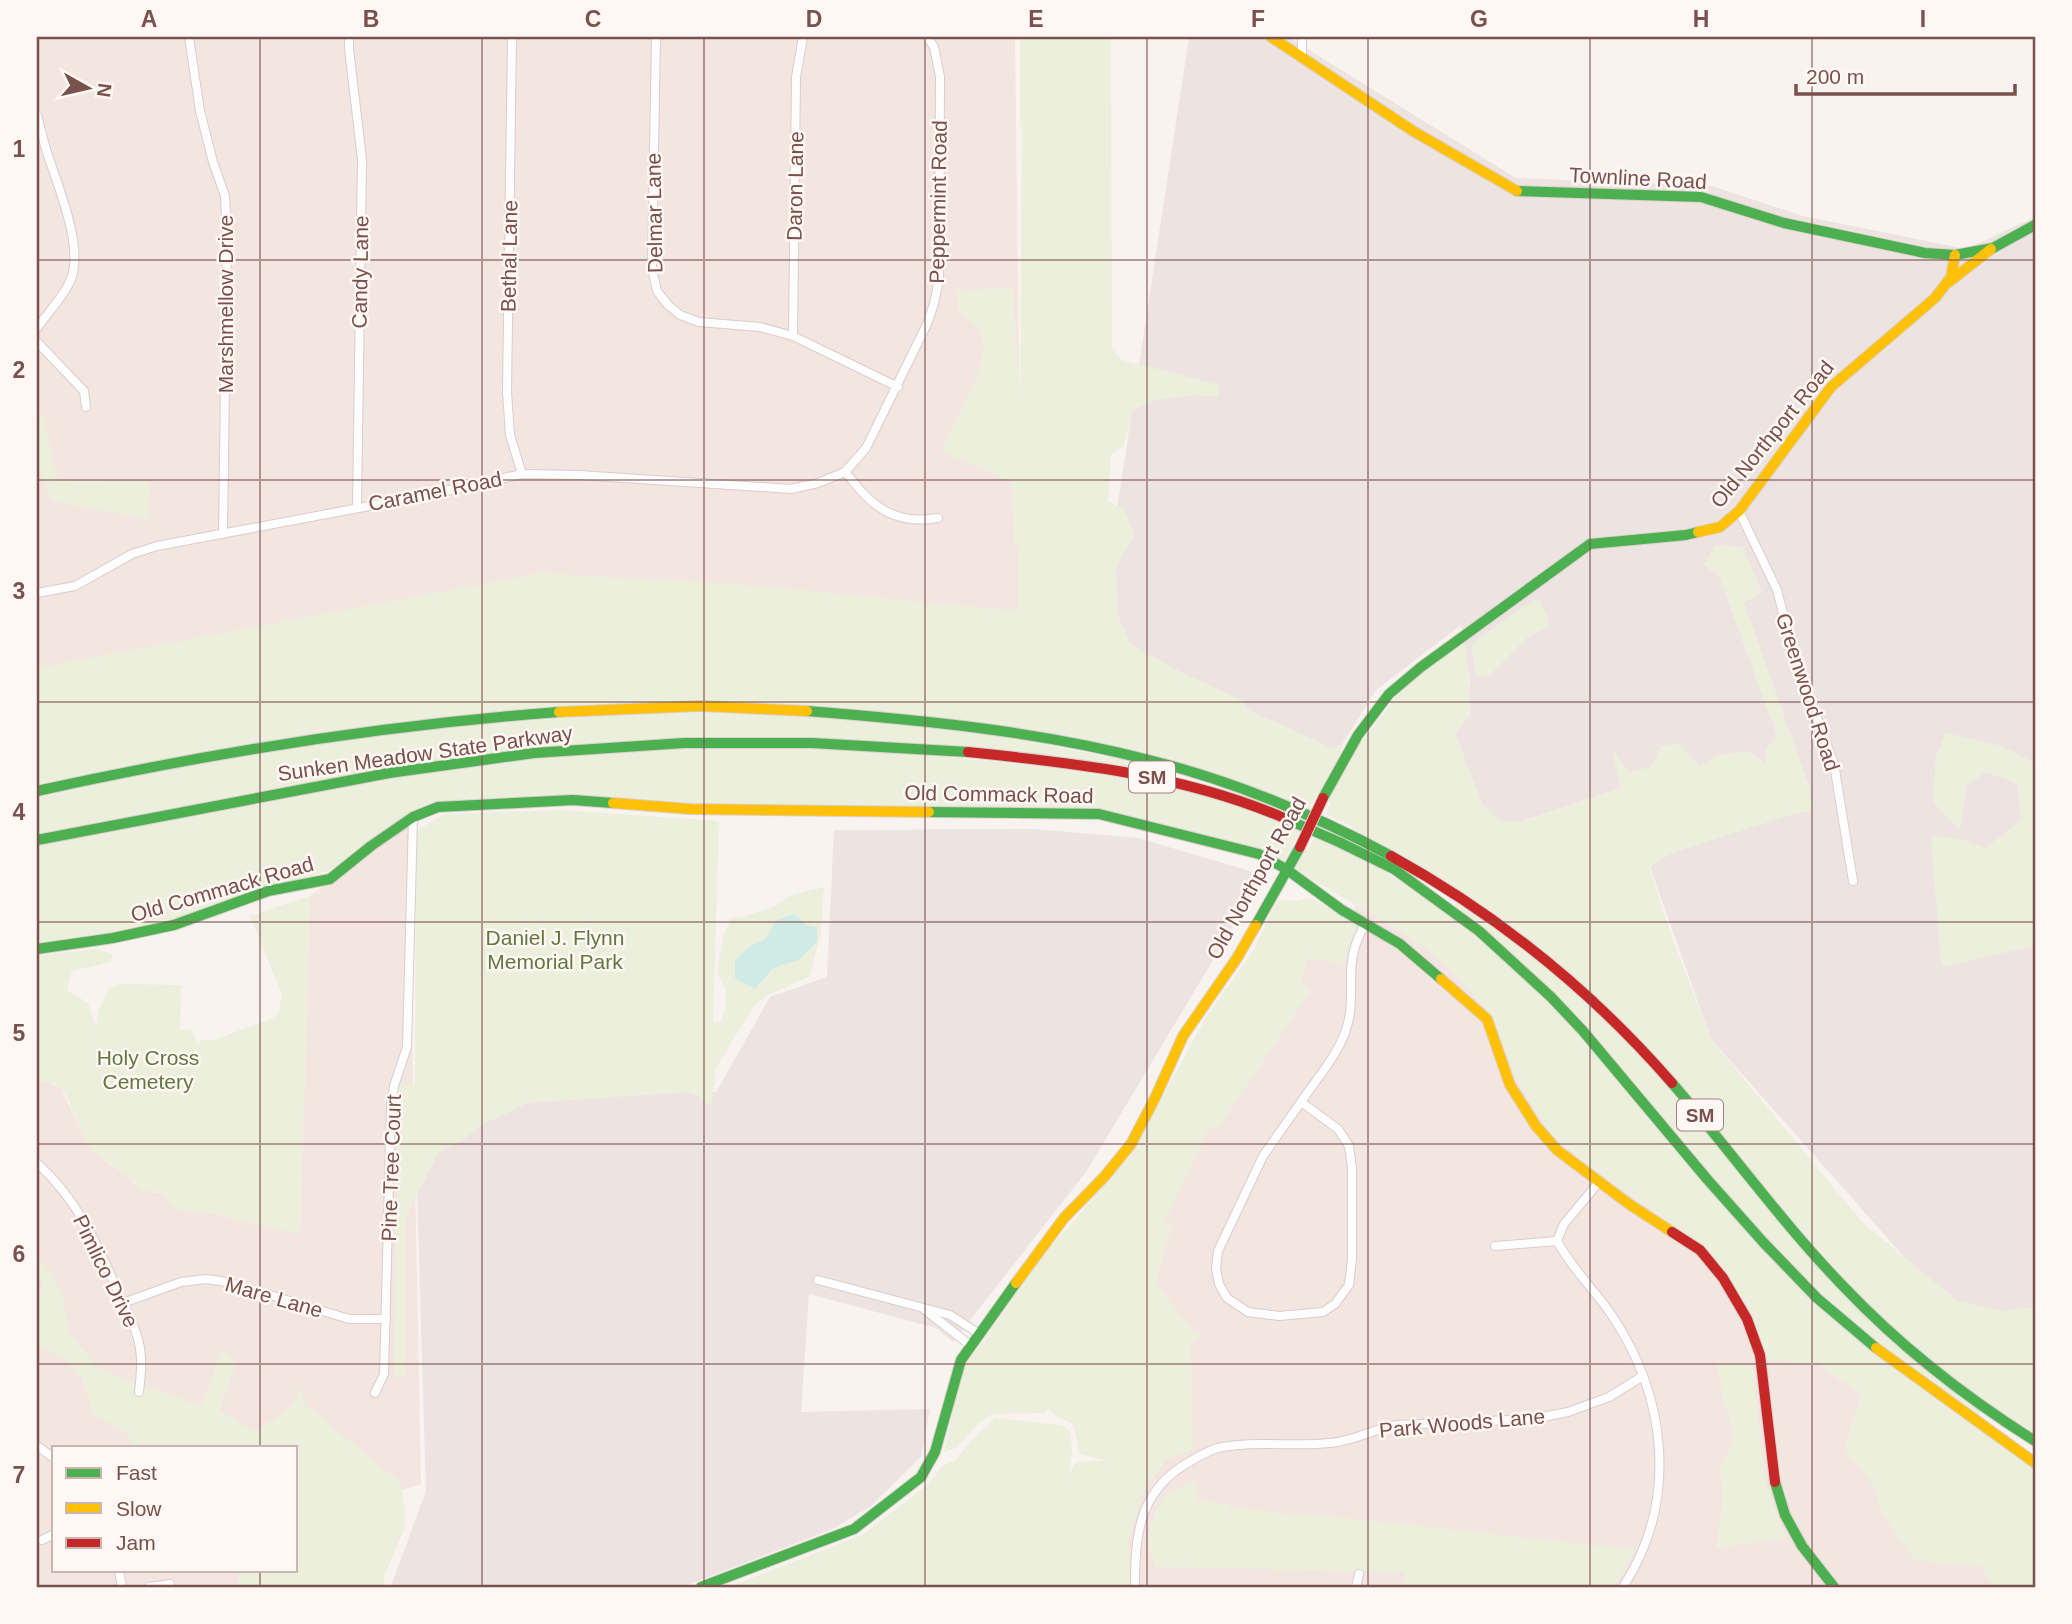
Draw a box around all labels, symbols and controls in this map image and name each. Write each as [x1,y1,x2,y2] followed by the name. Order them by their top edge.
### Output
[141,6,157,32] text: A
[363,6,379,32] text: B
[585,6,601,32] text: C
[806,6,822,32] text: D
[1028,6,1044,32] text: E
[1251,6,1265,32] text: F
[1470,6,1488,32] text: G
[1693,6,1709,32] text: H
[1920,6,1926,32] text: I
[52,52,122,122] north arrow
[1796,52,2014,96] scale bar
[1806,65,1864,88] text: 200 m
[93,82,116,99] text: N
[925,120,951,284] street label: Peppermint Road
[783,131,807,241] street label: Daron Lane
[13,136,26,162] text: 1
[641,153,667,273] street label: Delmar Lane
[1569,163,1707,193] street label: Townline Road
[497,200,521,312] street label: Bethal Lane
[214,215,237,393] street label: Marshmellow Drive
[348,215,372,329] street label: Candy Lane
[1706,356,1838,512] street label: Old Northport Road
[13,357,25,383] text: 2
[366,467,504,515] street label: Caramel Road
[13,578,25,604] text: 3
[1772,610,1844,774] street label: Greenwood Road
[276,721,574,785] street label: Sunken Meadow State Parkway
[1129,762,1175,792] road number: SM
[904,781,1094,807] street label: Old Commack Road
[1202,793,1310,963] street label: Old Northport Road
[13,799,26,825] text: 4
[128,852,316,926] street label: Old Commack Road
[486,926,624,973] park label: Daniel J. Flynn Memorial Park
[13,1020,26,1046] text: 5
[97,1046,199,1093] park label: Holy Cross Cemetery
[377,1094,405,1242] street label: Pine Tree Court
[1677,1100,1723,1130] road number: SM
[69,1211,143,1331] street label: Pimlico Drive
[13,1241,25,1267] text: 6
[223,1272,325,1322] street label: Mare Lane
[1378,1404,1546,1442] street label: Park Woods Lane
[52,1446,298,1572] legend
[116,1461,157,1484] text: Fast
[13,1462,25,1488] text: 7
[116,1497,162,1520] text: Slow
[116,1531,156,1554] text: Jam

